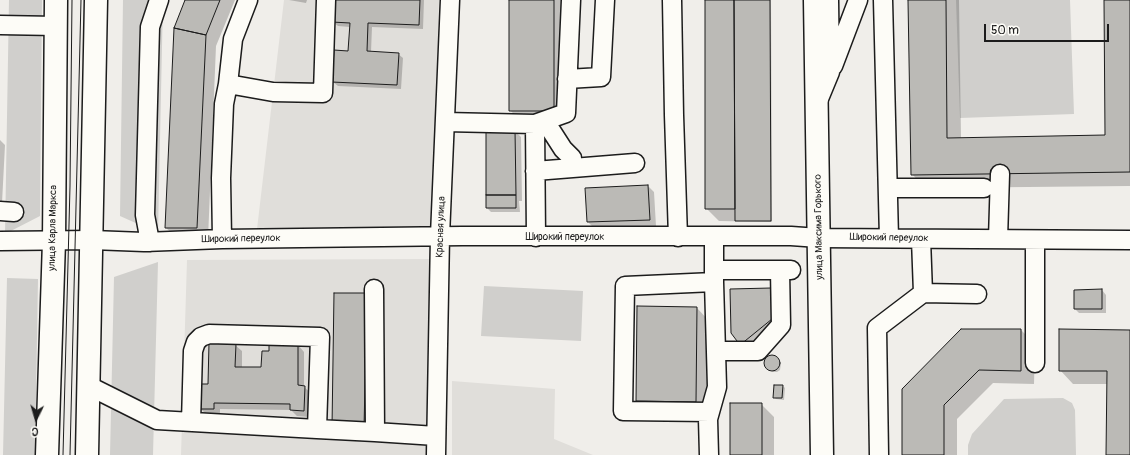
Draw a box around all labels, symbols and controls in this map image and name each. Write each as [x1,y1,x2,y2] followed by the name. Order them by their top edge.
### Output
[986,16,1111,42] scale bar
[991,23,1019,38] text: 50 m
[812,174,826,280] street label: улица Максима Горького
[46,185,60,271] street label: улица Карла Маркса
[434,196,448,258] street label: Красная улица
[525,231,605,243] street label: Широкий переулок
[849,231,929,245] street label: Широкий переулок
[201,232,281,246] street label: Широкий переулок
[16,399,56,439] north arrow
[31,425,39,438] text: С

